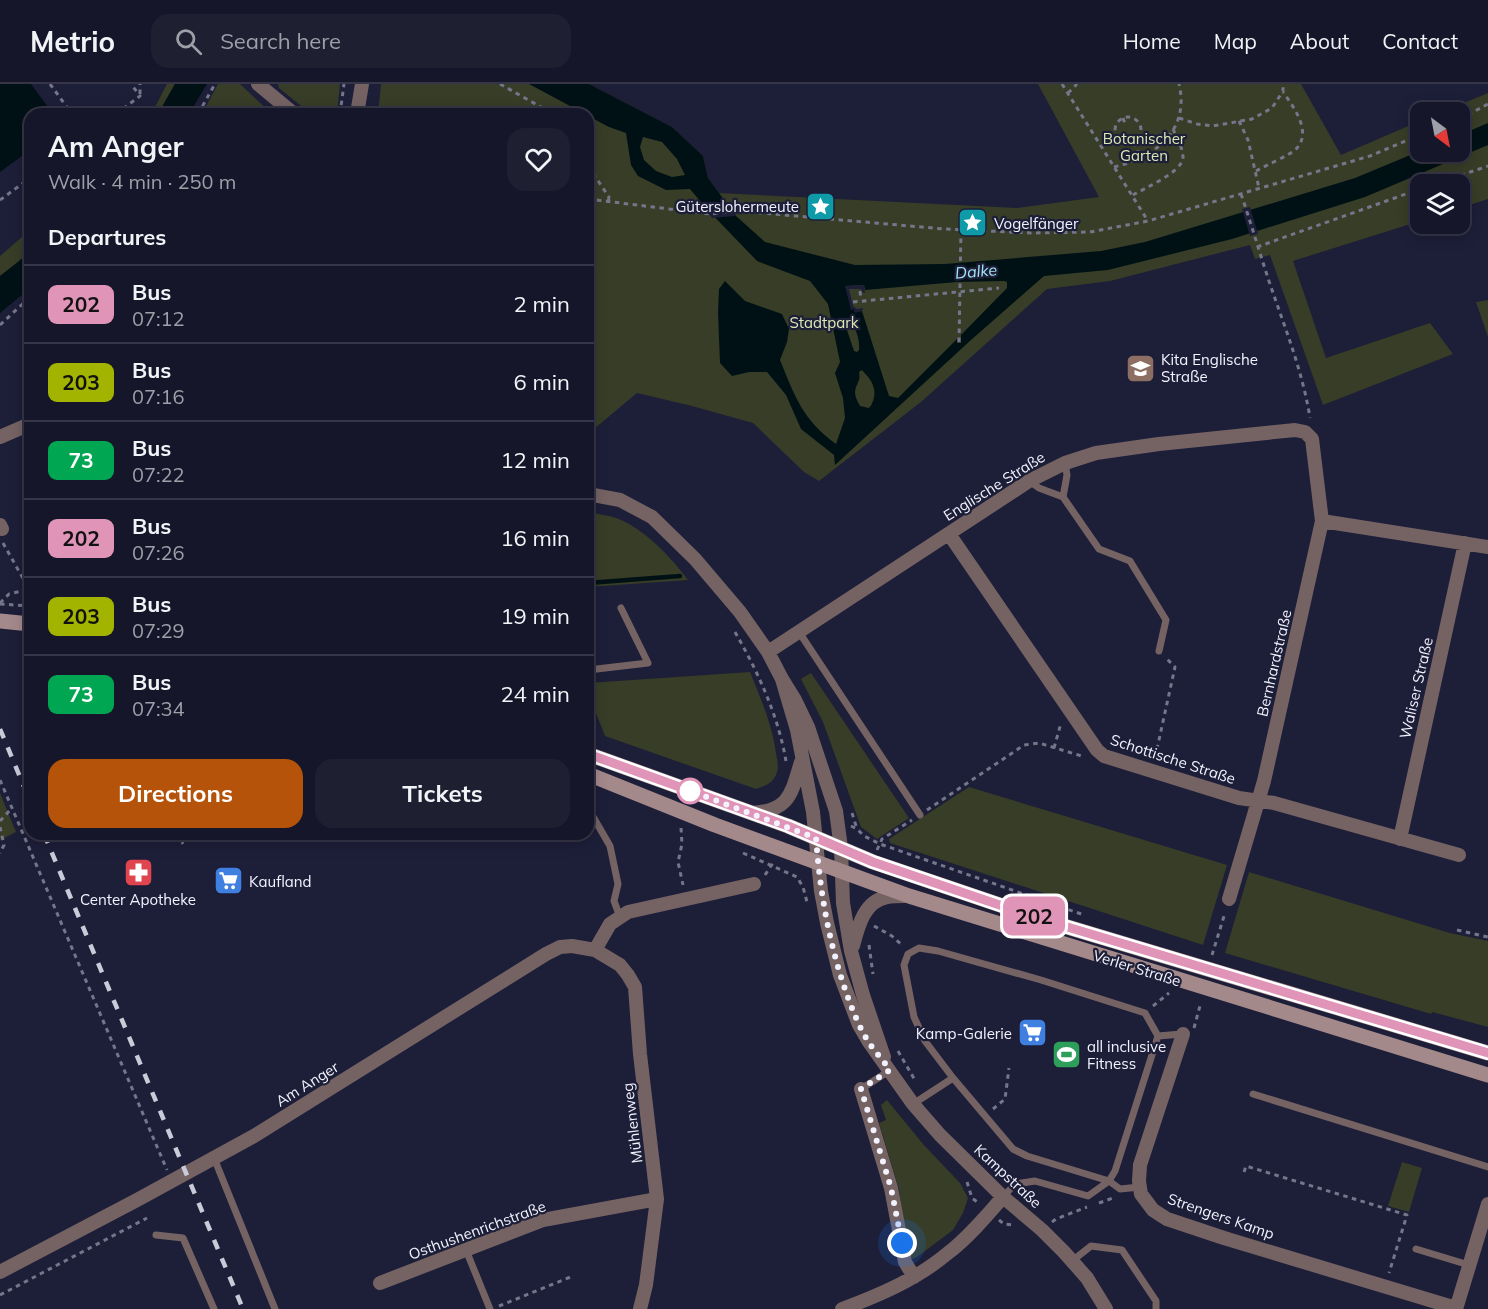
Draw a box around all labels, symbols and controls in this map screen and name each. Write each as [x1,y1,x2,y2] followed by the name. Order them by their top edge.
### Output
[151,14,571,68] search box
[30,24,115,59] text: Metrio
[172,25,205,58] icon: search
[220,27,341,55] text: Search here
[1123,28,1181,54] text: Home
[1214,28,1257,54] text: Map
[1290,28,1349,54] text: About
[1382,28,1458,54] text: Contact
[1410,102,1470,162] north arrow
[1410,102,1470,234] map controls
[507,128,570,191] button: heart
[48,129,184,164] text: Am Anger
[1103,129,1186,165] park label: Botanischer Garten
[48,169,236,194] text: Walk · 4 min · 250 m
[1410,174,1470,234] button: layers
[804,190,836,222] place icon: Güterslohermeute
[675,197,799,216] place label: Güterslohermeute
[957,207,989,239] place icon: Vogelfänger
[994,214,1079,233] place label: Vogelfänger
[48,223,166,251] text: Departures
[954,259,998,283] water label: Dalke
[132,278,171,306] text: Bus
[514,290,570,318] text: 2 min
[62,291,100,317] text: 202
[132,306,185,331] text: 07:12
[790,313,859,332] park label: Stadtpark
[1161,350,1258,386] place label: Kita Englische Straße
[1124,352,1156,384] school or university icon: Kita Englische Straße
[132,356,171,384] text: Bus
[514,368,570,396] text: 6 min
[62,369,100,395] text: 203
[132,384,185,409] text: 07:16
[132,434,171,462] text: Bus
[500,446,570,474] text: 12 min
[68,447,94,473] text: 73
[940,447,1048,525] street label: Englische Straße
[132,462,185,487] text: 07:22
[132,512,171,540] text: Bus
[500,524,570,552] text: 16 min
[62,525,100,551] text: 202
[132,540,185,565] text: 07:26
[132,590,171,618] text: Bus
[500,602,570,630] text: 19 min
[62,603,100,629] text: 203
[1252,608,1296,718] street label: Bernhardstraße
[132,618,185,643] text: 07:29
[1395,635,1437,741] street label: Waliser Straße
[132,668,171,696] text: Bus
[500,680,570,708] text: 24 min
[68,681,94,707] text: 73
[132,696,185,721] text: 07:34
[1108,730,1238,788] street label: Schottische Straße
[48,759,303,828] button: Directions
[315,759,570,828] button: Tickets
[677,778,703,804] unlabelled marker
[122,856,154,888] pharmacy icon: Center Apotheke
[212,865,244,897] supermarket icon: Kaufland
[249,872,312,891] place label: Kaufland
[80,890,196,909] place label: Center Apotheke
[1000,896,1068,936] line badge: 202
[1015,903,1053,929] text: 202
[1091,946,1183,990] street label: Verler Straße
[1017,1017,1049,1049] supermarket icon: Kamp-Galerie
[916,1024,1012,1043] place label: Kamp-Galerie
[1087,1037,1166,1073] place label: all inclusive Fitness
[1050,1039,1082,1071] sports icon: all inclusive Fitness
[272,1057,342,1111] street label: Am Anger
[618,1082,646,1164] street label: Mühlenweg
[970,1140,1046,1212] street label: Kampstraße
[1165,1189,1277,1243] street label: Strengers Kamp
[406,1196,548,1264] street label: Osthushenrichstraße
[887,1228,917,1258] your location

